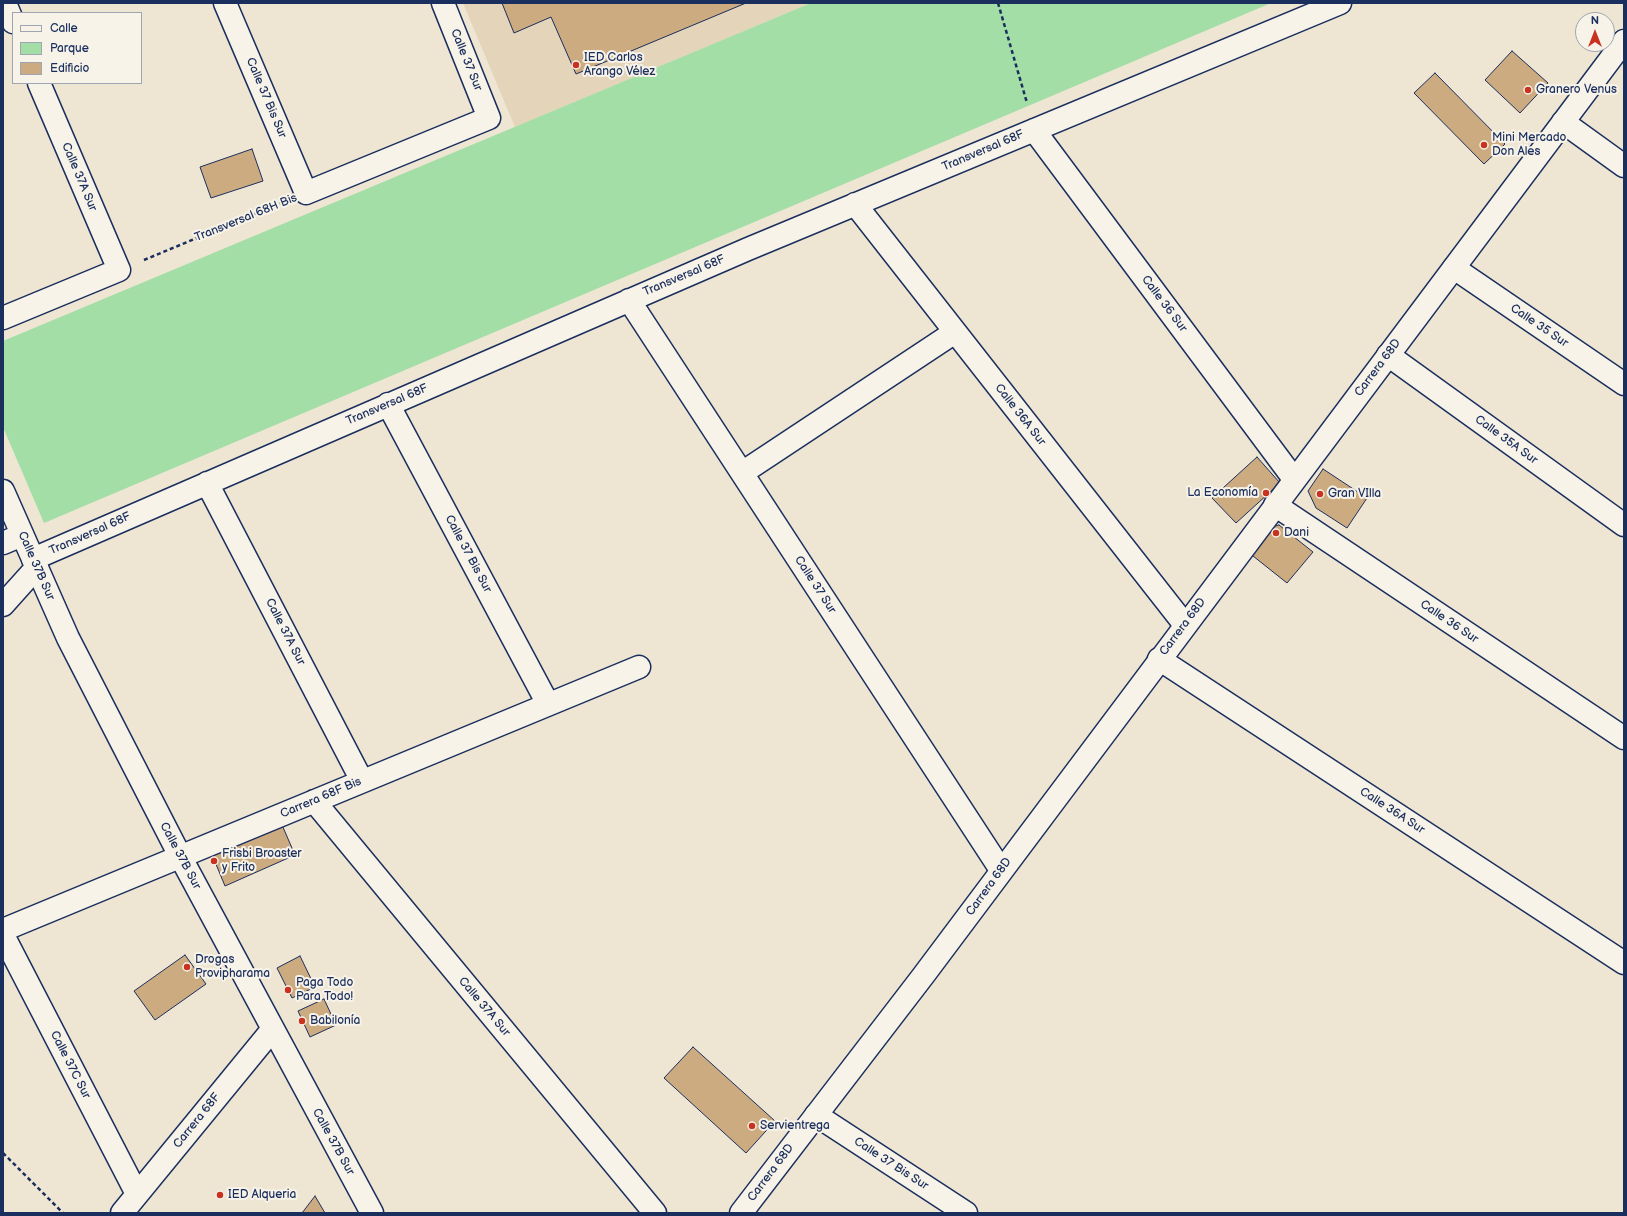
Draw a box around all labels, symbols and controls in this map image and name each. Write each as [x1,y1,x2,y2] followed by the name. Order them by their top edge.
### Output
[12,12,142,84] legend
[1575,12,1615,52] north arrow
[1591,14,1599,27] text: N
[50,21,78,36] text: Calle
[447,27,485,93] street label: Calle 37 Sur
[50,41,89,56] text: Parque
[584,51,655,79] place label: IED Carlos Arango Vélez
[243,56,289,140] street label: Calle 37 Bis Sur
[571,60,581,70] marker: IED Carlos Arango Vélez
[50,61,89,76] text: Edificio
[1536,83,1617,97] place label: Granero Venus
[1523,85,1533,95] marker: Granero Venus
[940,127,1026,175] street label: Transversal 68F
[1492,131,1566,159] place label: Mini Mercado Don Ales
[1479,140,1489,150] marker: Mini Mercado Don Ales
[58,141,100,213] street label: Calle 37A Sur
[193,191,299,245] street label: Transversal 68H Bis
[641,252,727,300] street label: Transversal 68F
[1138,273,1190,335] street label: Calle 36 Sur
[1507,301,1571,351] street label: Calle 35 Sur
[1352,336,1404,400] street label: Carrera 68D
[344,381,430,429] street label: Transversal 68F
[991,381,1049,449] street label: Calle 36A Sur
[1472,412,1540,468] street label: Calle 35A Sur
[1187,486,1258,500] place label: La Economía
[1328,487,1381,501] place label: Gran VIlla
[1261,488,1271,498] marker: La Economía
[1315,489,1325,499] marker: Gran VIlla
[47,510,133,558] street label: Transversal 68F
[441,513,495,595] street label: Calle 37 Bis Sur
[1284,526,1309,540] place label: Dani
[1271,528,1281,538] marker: Dani
[14,529,58,603] street label: Calle 37B Sur
[791,554,839,616] street label: Calle 37 Sur
[1157,595,1209,659] street label: Carrera 68D
[262,596,308,668] street label: Calle 37A Sur
[1417,597,1481,647] street label: Calle 36 Sur
[278,774,364,822] street label: Carrera 68F Bis
[1357,785,1427,837] street label: Calle 36A Sur
[156,820,204,892] street label: Calle 37B Sur
[222,847,302,875] place label: Frisbi Broaster y Frito
[963,855,1015,919] street label: Carrera 68D
[209,856,219,866] marker: Frisbi Broaster y Frito
[195,953,270,981] place label: Drogas Provipharama
[182,962,192,972] marker: Drogas Provipharama
[455,974,513,1040] street label: Calle 37A Sur
[296,976,353,1004] place label: Paga Todo Para Todo!
[283,985,293,995] marker: Paga Todo Para Todo!
[310,1014,360,1028] place label: Babilonía
[297,1016,307,1026] marker: Babilonía
[47,1029,93,1101] street label: Calle 37C Sur
[170,1091,224,1151] street label: Carrera 68F
[309,1106,357,1178] street label: Calle 37B Sur
[760,1119,830,1133] place label: Servientrega
[747,1121,757,1131] marker: Servientrega
[851,1135,931,1193] street label: Calle 37 Bis Sur
[745,1141,797,1205] street label: Carrera 68D
[228,1188,296,1202] place label: IED Alqueria
[215,1190,225,1200] marker: IED Alqueria

